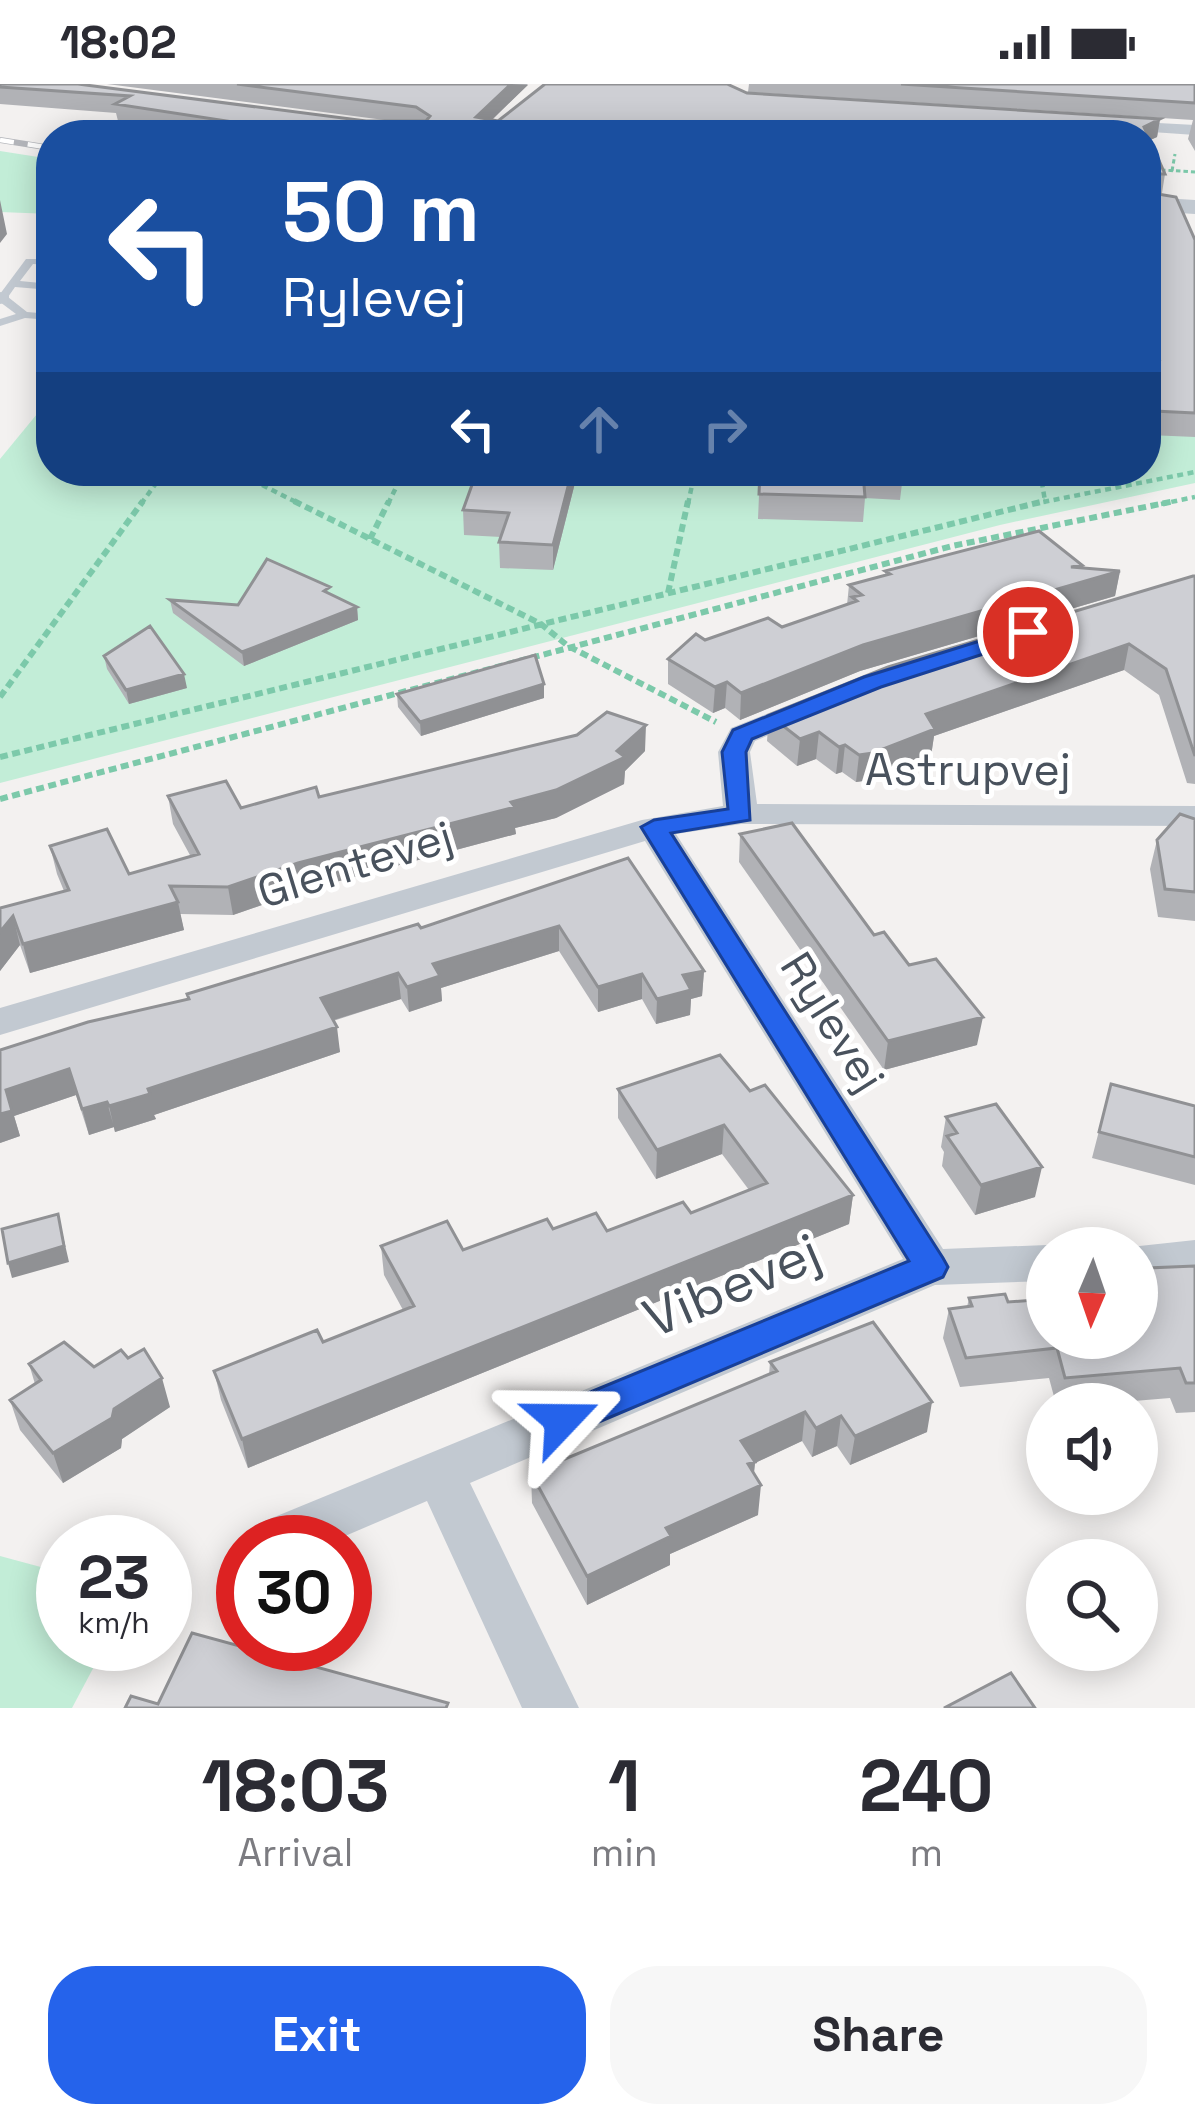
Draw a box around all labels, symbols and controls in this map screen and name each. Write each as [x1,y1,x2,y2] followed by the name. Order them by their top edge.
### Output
[60,14,177,71] text: 18:02
[282,158,480,266] text: 50 m
[84,168,240,324] icon: left
[282,263,467,332] text: Rylevej
[440,396,506,462] icon: left
[566,396,632,462] icon: ahead
[692,396,758,462] icon: right
[977,581,1079,683] pin
[995,599,1061,665] icon: arrive
[865,741,1071,798] street label: Astrupvej
[251,807,459,921] street label: Glentevej
[768,942,898,1102] street label: Rylevej
[633,1217,831,1353] street label: Vibevej
[1026,1227,1158,1359] north arrow
[1026,1227,1158,1671] map controls
[499,1357,625,1483] position arrow
[1026,1383,1158,1515] button: sound
[216,1515,372,1671] speed limit sign: 30
[78,1539,150,1616] text: 23
[1026,1539,1158,1671] button: search
[78,1603,150,1642] text: km/h
[202,1740,389,1832] text: 18:03
[608,1740,641,1832] text: 1
[859,1740,993,1832] text: 240
[237,1828,353,1877] text: Arrival
[591,1828,658,1877] text: min
[910,1828,943,1877] text: m
[48,1966,586,2104] button: Exit
[610,1966,1147,2104] button: Share

